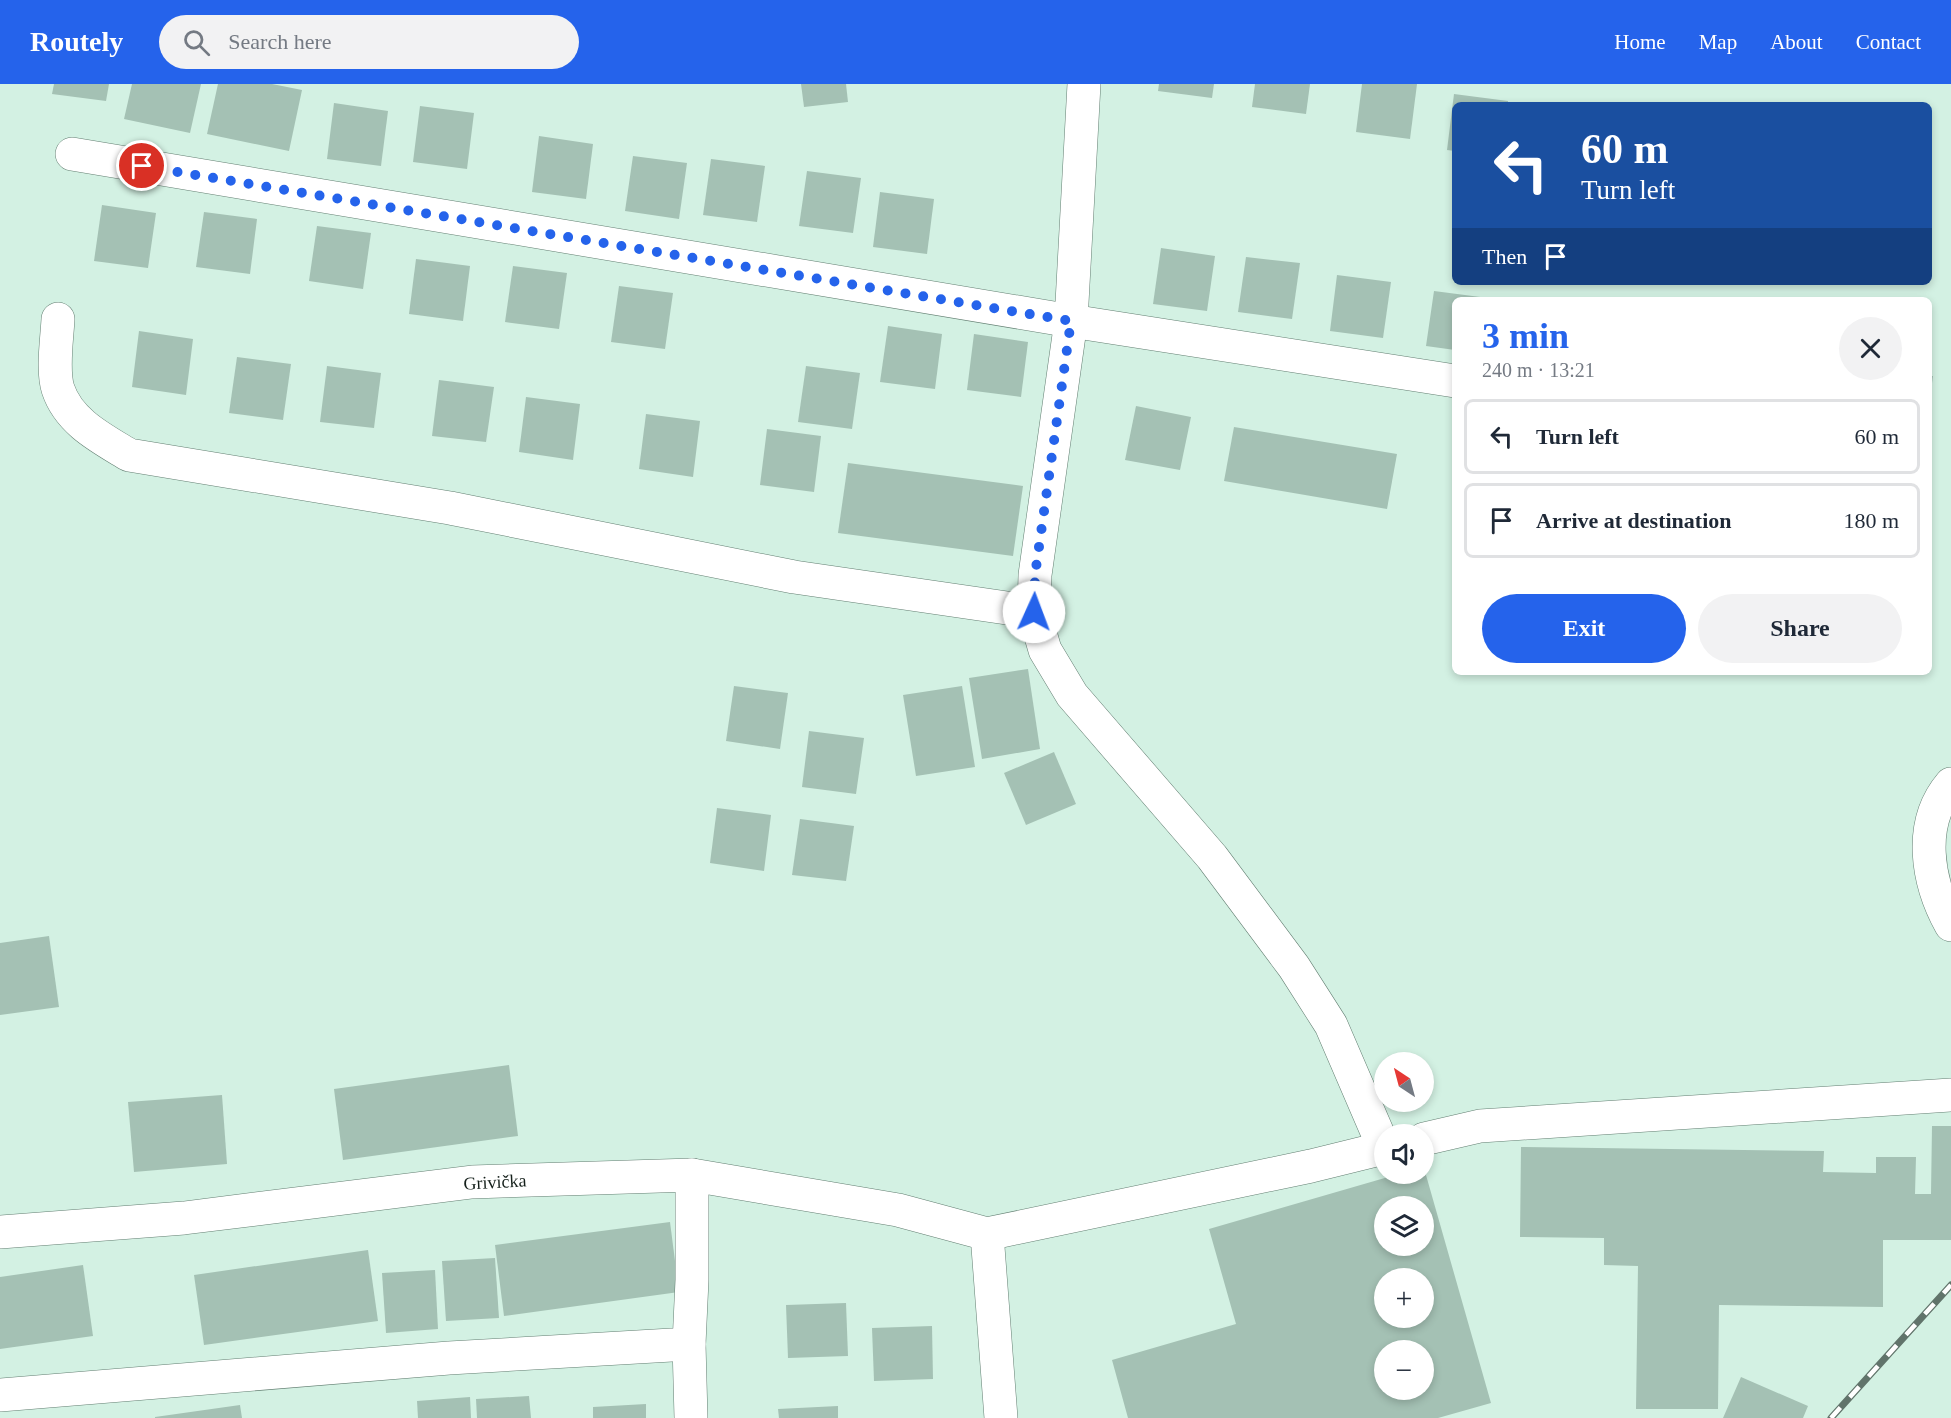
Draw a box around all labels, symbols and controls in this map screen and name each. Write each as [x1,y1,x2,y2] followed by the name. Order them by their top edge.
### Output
[159,15,579,69] search box
[30,26,123,57] text: Routely
[180,26,213,59] icon: search
[228,29,332,54] text: Search here
[1614,30,1666,54] text: Home
[1699,30,1737,54] text: Map
[1770,30,1823,54] text: About
[1856,30,1921,54] text: Contact
[1482,126,1560,204] icon: left
[1581,126,1669,172] text: 60 m
[116,140,167,191] pin
[125,149,158,182] icon: arrive
[1581,175,1675,205] text: Turn left
[1539,240,1572,273] icon: arrive
[1482,244,1527,269] text: Then
[1482,316,1569,356] text: 3 min
[1839,317,1902,380] button: close
[1482,359,1595,381] text: 240 m · 13:21
[1485,420,1518,453] icon: left
[1536,424,1619,449] text: Turn left
[1854,424,1899,449] text: 60 m
[1485,504,1518,537] icon: arrive
[1536,508,1732,533] text: Arrive at destination
[1843,508,1899,533] text: 180 m
[1002,580,1066,644] position arrow
[1482,594,1686,663] button: Exit
[1698,594,1902,663] button: Share
[1374,1052,1434,1112] north arrow
[1374,1052,1434,1400] map controls
[1374,1124,1434,1184] button: sound
[463,1170,527,1194] street label: Grivička
[1374,1196,1434,1256] button: layers
[1374,1268,1434,1328] button: +
[1374,1340,1434,1400] button: −

